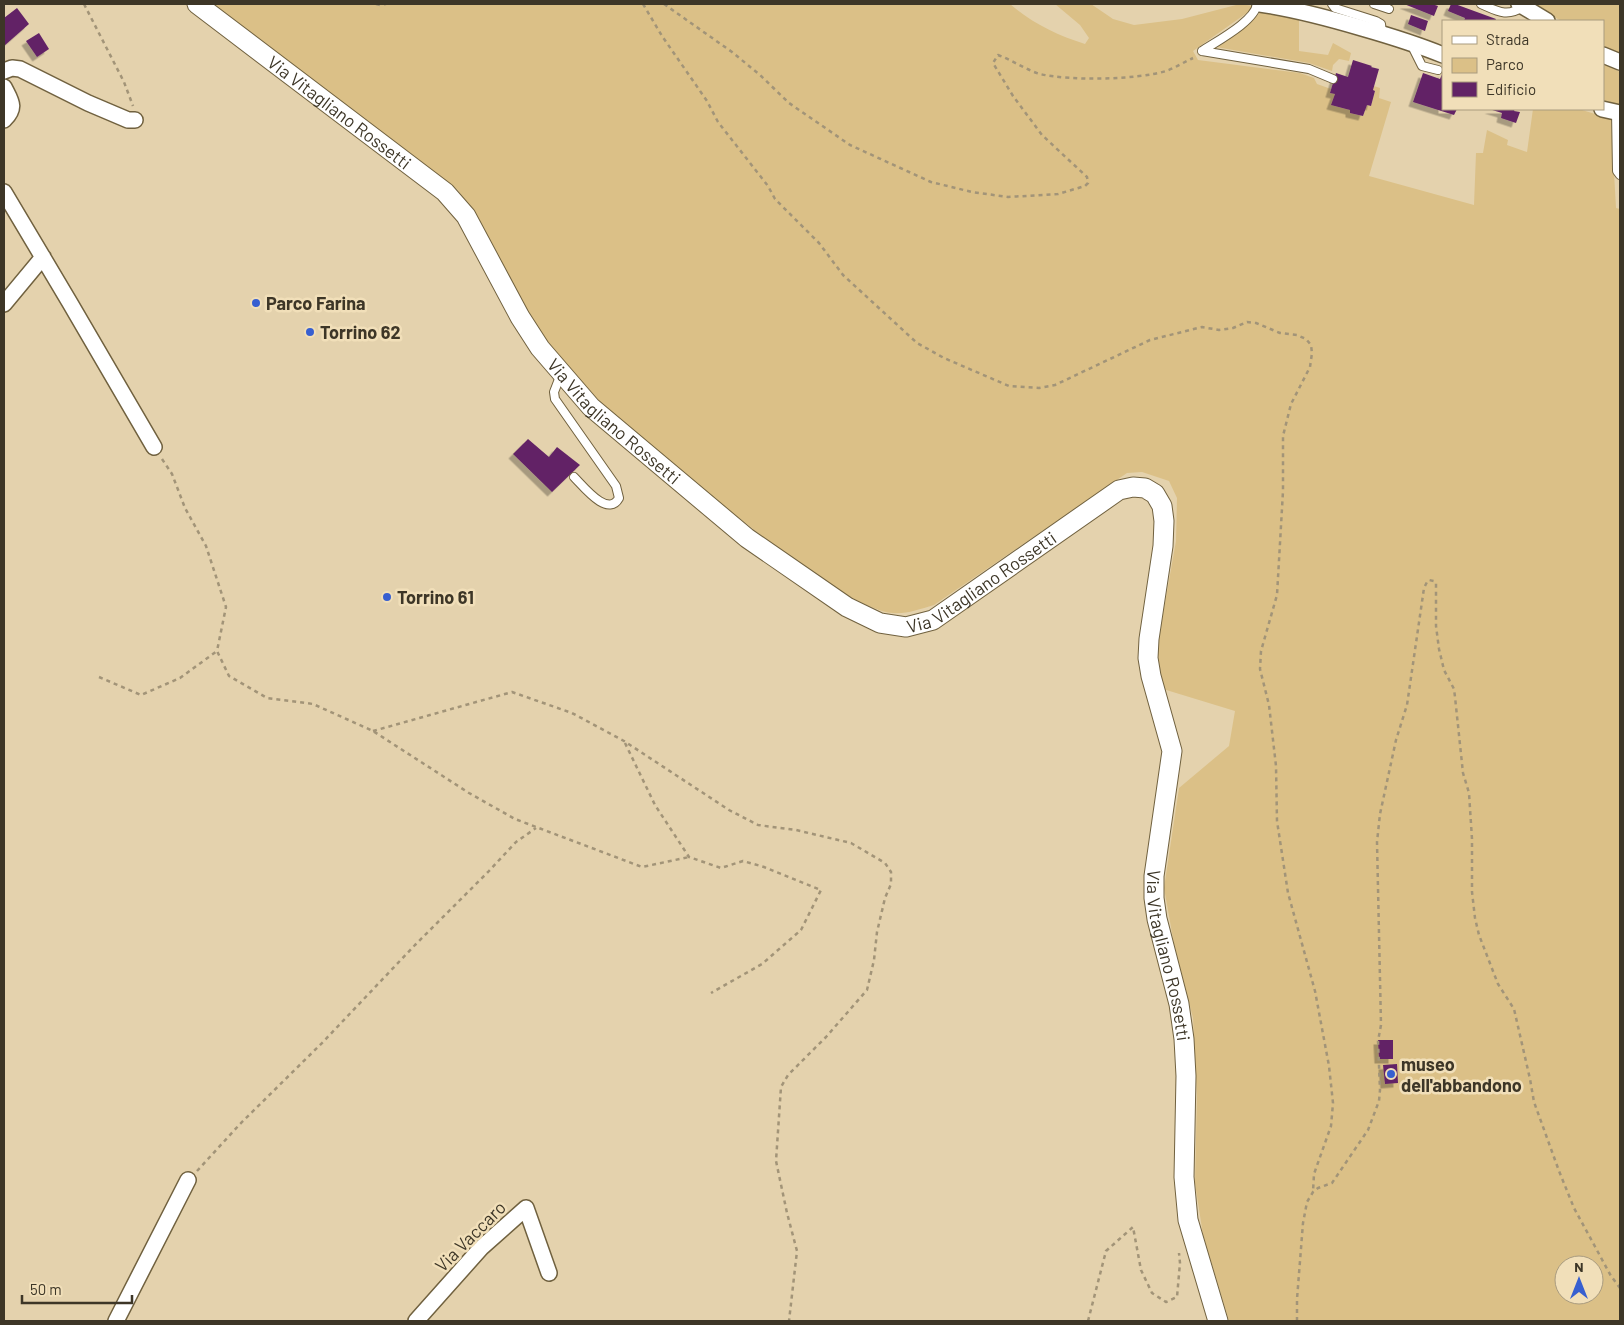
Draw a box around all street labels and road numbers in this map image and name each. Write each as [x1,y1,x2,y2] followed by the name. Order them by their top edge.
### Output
[263,51,416,174] street label: Via Vitagliano Rossetti
[543,354,685,489] street label: Via Vitagliano Rossetti
[904,526,1060,637] street label: Via Vitagliano Rossetti
[1142,868,1195,1042] street label: Via Vitagliano Rossetti
[430,1196,510,1276] street label: Via Vaccaro

